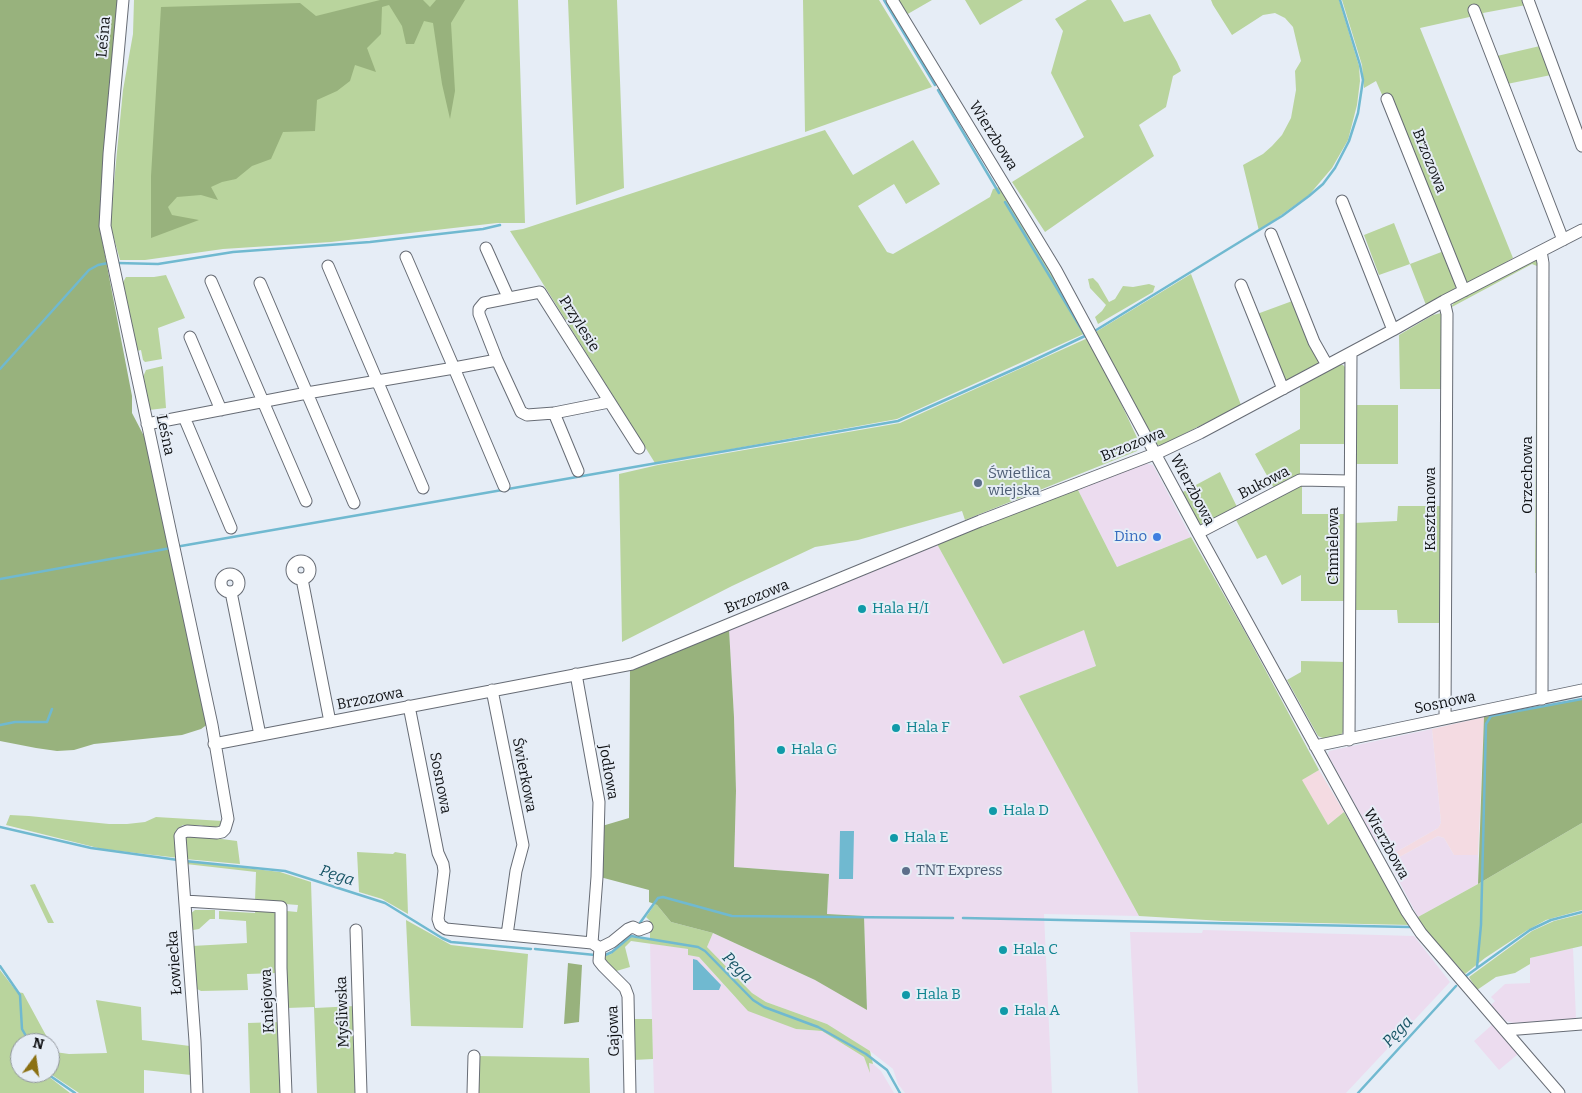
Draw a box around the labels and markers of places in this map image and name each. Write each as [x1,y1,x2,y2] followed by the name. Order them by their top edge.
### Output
[988,465,1051,500] place label: Świetlica wiejska
[972,477,984,489] marker: Świetlica wiejska
[1114,528,1147,546] place label: Dino
[1151,531,1163,543] marker: Dino
[872,600,929,618] place label: Hala H/I
[856,603,868,615] marker: Hala H/I
[906,719,950,737] place label: Hala F
[890,722,902,734] marker: Hala F
[791,741,837,759] place label: Hala G
[775,744,787,756] marker: Hala G
[1003,802,1049,820] place label: Hala D
[987,805,999,817] marker: Hala D
[904,829,949,847] place label: Hala E
[888,832,900,844] marker: Hala E
[916,862,1003,880] place label: TNT Express
[900,865,912,877] marker: TNT Express
[1013,941,1058,959] place label: Hala C
[997,944,1009,956] marker: Hala C
[916,986,961,1004] place label: Hala B
[900,989,912,1001] marker: Hala B
[1014,1002,1060,1020] place label: Hala A
[998,1005,1010,1017] marker: Hala A

